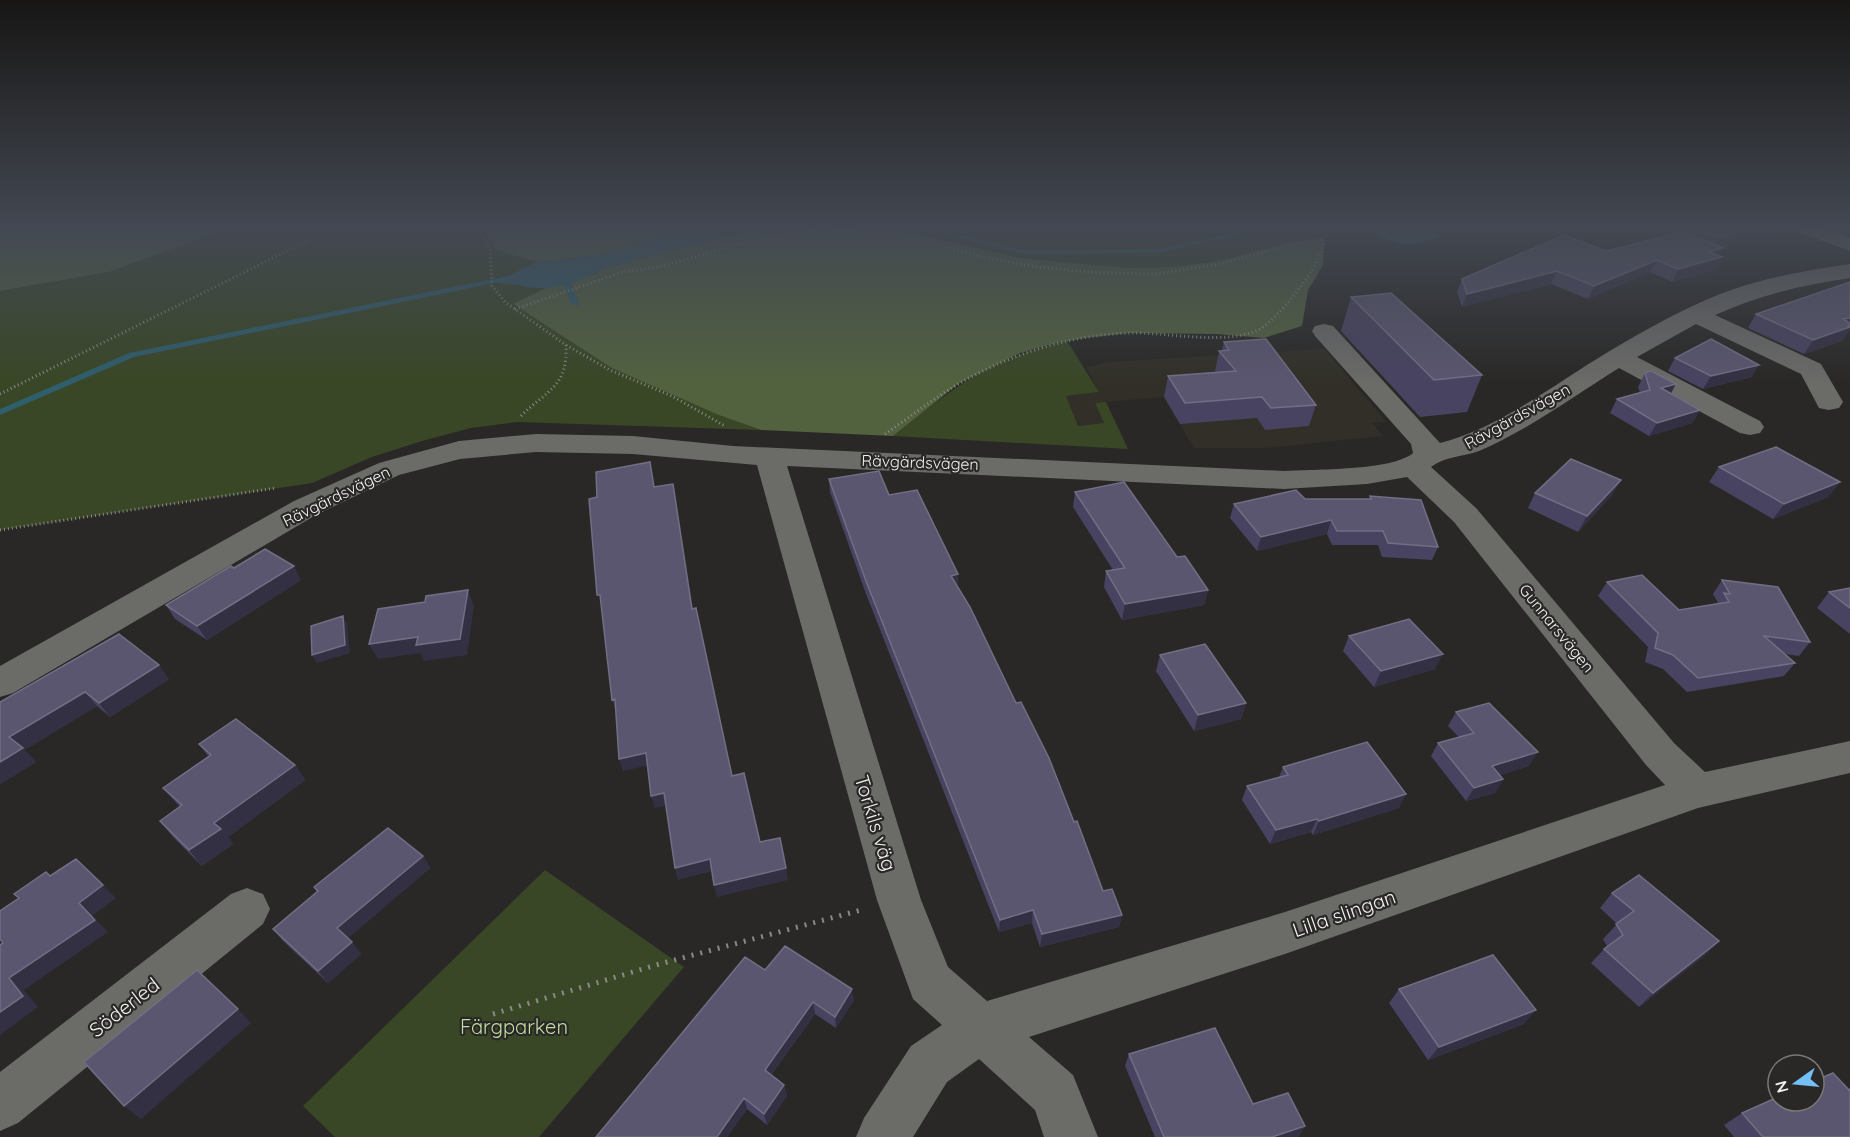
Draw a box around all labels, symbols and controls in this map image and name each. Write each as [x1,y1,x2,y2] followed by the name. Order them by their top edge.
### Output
[1461,379,1573,453] street label: Rävgärdsvägen
[861,450,979,474] street label: Rävgärdsvägen
[279,461,393,531] street label: Rävgärdsvägen
[1515,580,1599,676] street label: Gunnarsvägen
[850,772,902,874] street label: Torkils väg
[1289,884,1399,942] street label: Lilla slingan
[84,972,164,1042] street label: Söderled
[460,1014,568,1039] park label: Färgparken
[1766,1053,1826,1113] north arrow
[1770,1079,1793,1095] text: N

